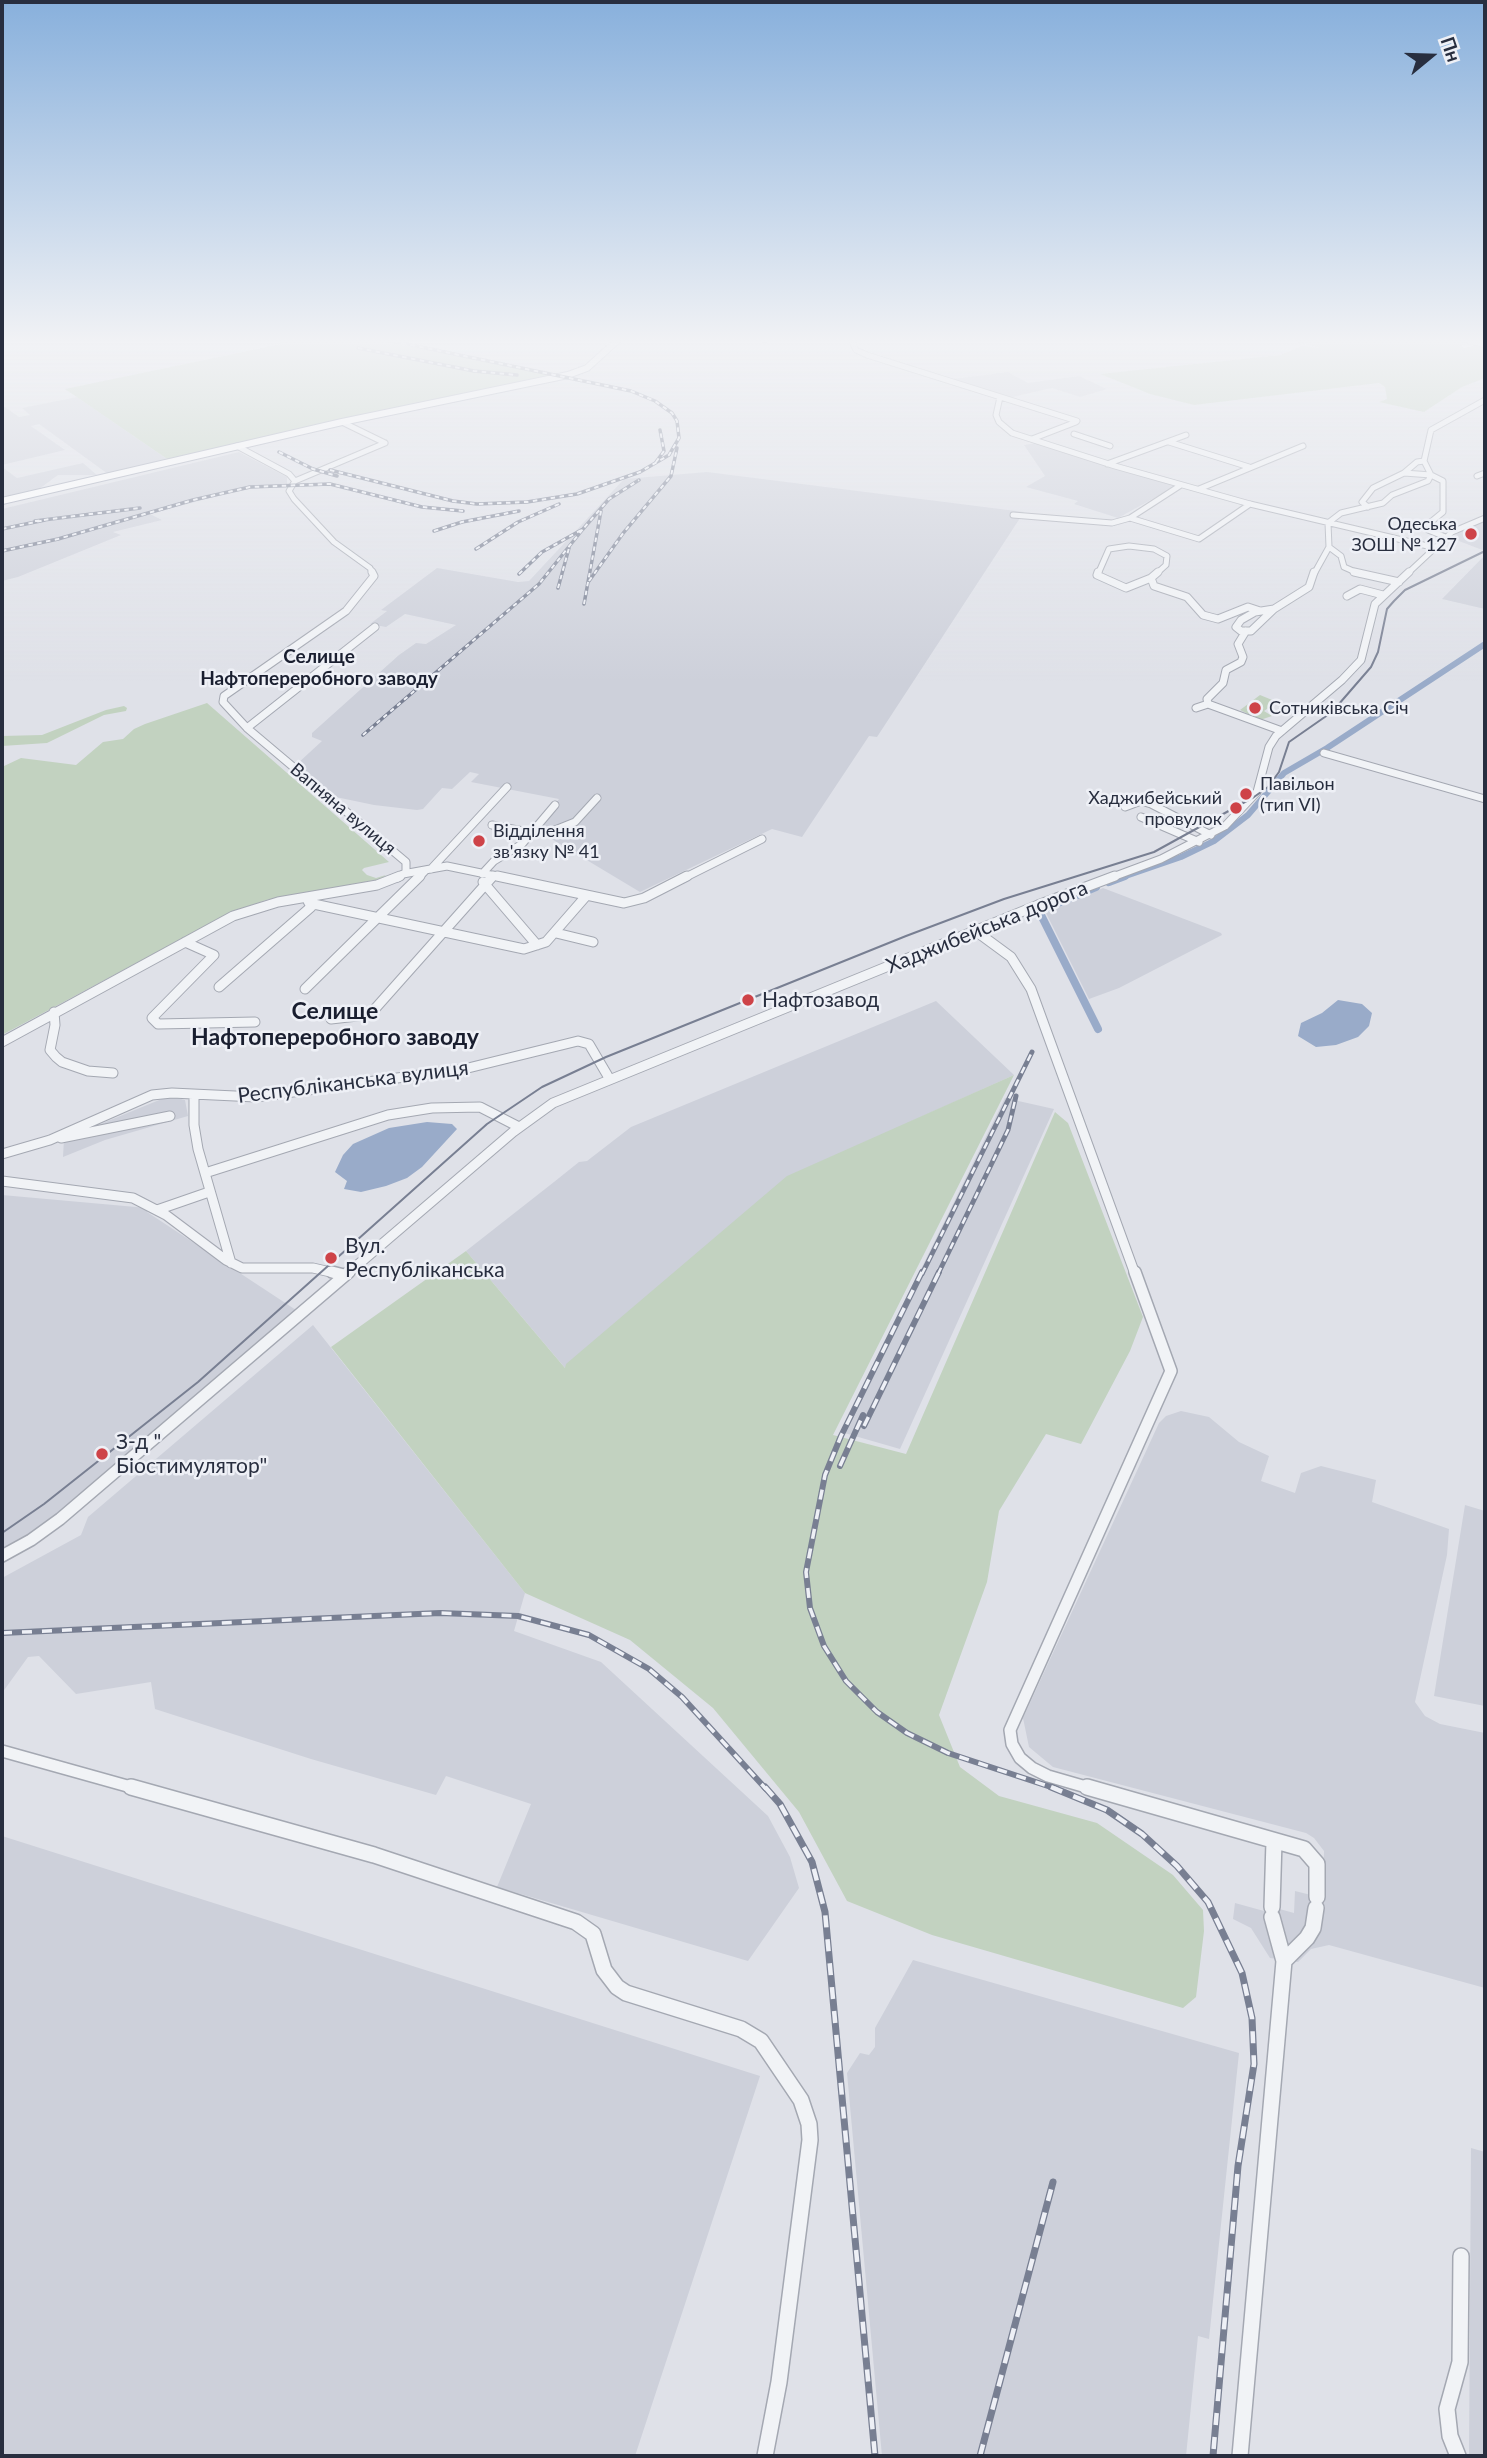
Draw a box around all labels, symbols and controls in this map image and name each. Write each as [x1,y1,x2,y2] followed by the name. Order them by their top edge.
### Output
[1396,21,1466,91] north arrow
[1436,34,1466,64] text: Пн
[1351,513,1457,556] place label: Одеська ЗОШ № 127
[1463,526,1479,542] marker: Одеська ЗОШ № 127
[200,646,438,690] district label: Селище Нафтопереробного заводу
[1269,697,1409,719] place label: Сотниківська Січ
[1247,700,1263,716] marker: Сотниківська Січ
[286,759,400,859] street label: Вапняна вулиця
[1260,773,1335,816] place label: Павільон (тип VI)
[1238,786,1254,802] marker: Павільон (тип VI)
[1088,787,1222,830] place label: Хаджибейський провулок
[1228,800,1244,816] marker: Хаджибейський провулок
[493,820,600,862] place label: Відділення зв'язку № 41
[471,833,487,849] marker: Відділення зв'язку № 41
[883,875,1091,979] street label: Хаджибейська дорога
[762,987,879,1013] place label: Нафтозавод
[740,992,756,1008] marker: Нафтозавод
[191,998,479,1052] district label: Селище Нафтопереробного заводу
[236,1055,470,1109] street label: Республіканська вулиця
[345,1233,505,1283] place label: Вул. Республіканська
[323,1250,339,1266] marker: Вул. Республіканська
[116,1429,267,1479] place label: З-д " Біостимулятор"
[94,1446,110,1462] marker: З-д " Біостимулятор"

